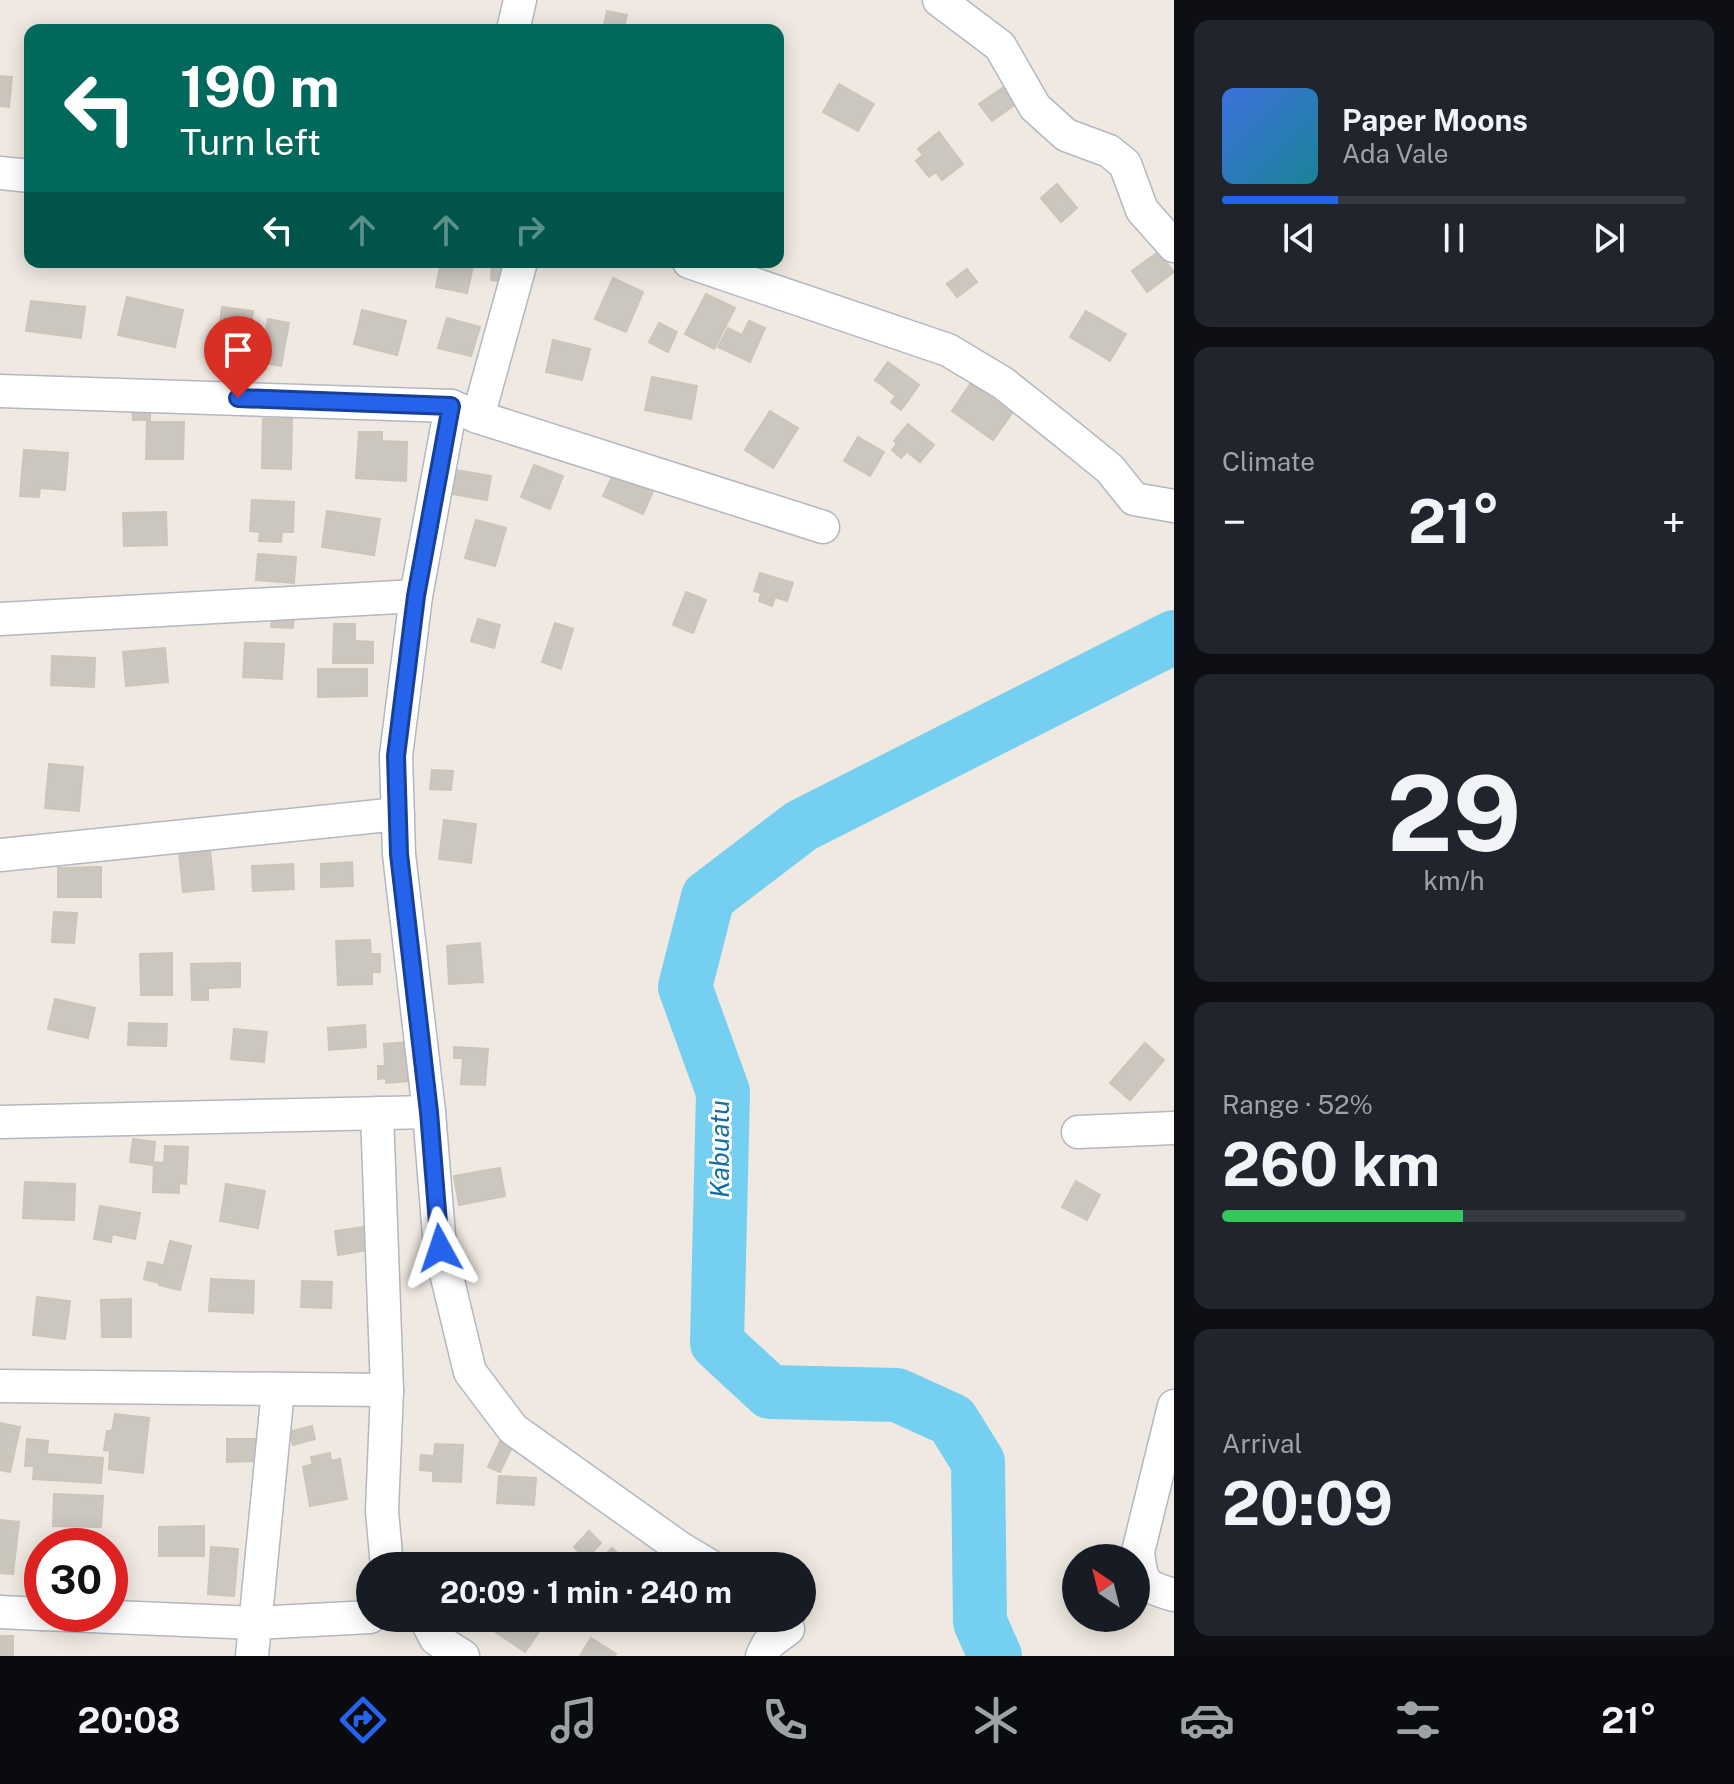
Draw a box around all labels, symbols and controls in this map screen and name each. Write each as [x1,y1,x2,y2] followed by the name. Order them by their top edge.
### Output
[180,54,340,120] text: 190 m
[48,56,152,160] icon: left
[1342,102,1528,138] text: Paper Moons
[180,121,321,163] text: Turn left
[1342,138,1448,169] text: Ada Vale
[256,208,300,252] icon: left
[340,208,384,252] icon: ahead
[424,208,468,252] icon: ahead
[508,208,552,252] icon: right
[1277,216,1321,260] icon: previous
[1432,216,1476,260] icon: pause
[1587,216,1631,260] icon: next
[204,316,272,398] pin
[216,328,260,372] icon: arrive
[1222,446,1315,477] text: Climate
[1408,486,1500,557] text: 21°
[1222,496,1246,548] text: −
[1662,496,1686,548] text: +
[1387,752,1521,874] text: 29
[1423,865,1485,896] text: km/h
[1222,1089,1373,1120] text: Range · 52%
[704,1100,735,1198] water label: Kabuatu
[1222,1129,1440,1200] text: 260 km
[398,1206,482,1290] position arrow
[1222,1428,1302,1459] text: Arrival
[1222,1468,1393,1539] text: 20:09
[24,1528,128,1632] speed limit sign: 30
[1062,1544,1150,1632] north arrow
[1062,1544,1150,1632] map controls
[440,1574,732,1610] text: 20:09 · 1 min · 240 m
[335,1692,391,1748] icon: directions
[546,1692,602,1748] icon: music
[757,1692,813,1748] icon: phone
[968,1692,1024,1748] icon: climate
[1179,1692,1235,1748] icon: car
[1390,1692,1446,1748] icon: filters
[77,1699,180,1741] text: 20:08
[1601,1699,1657,1741] text: 21°

